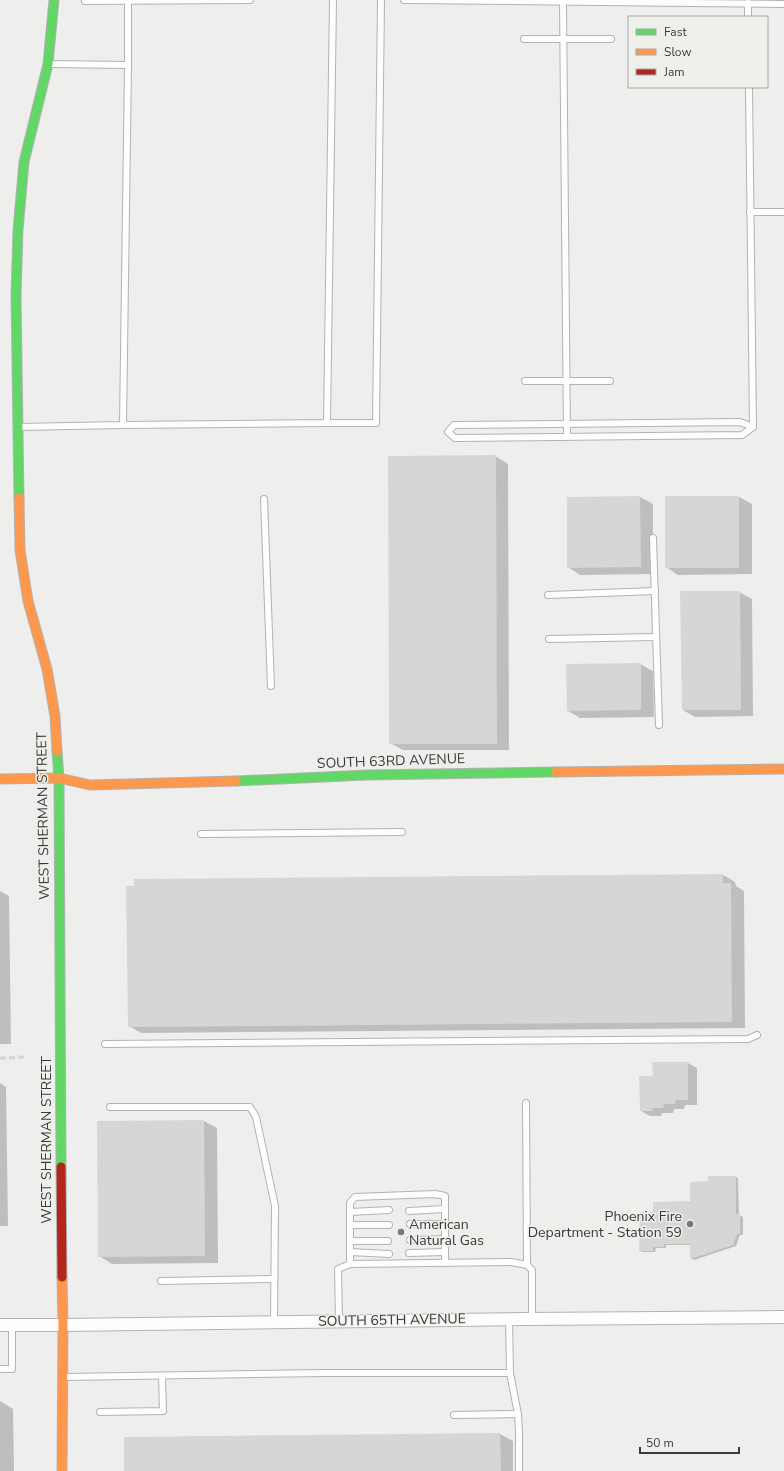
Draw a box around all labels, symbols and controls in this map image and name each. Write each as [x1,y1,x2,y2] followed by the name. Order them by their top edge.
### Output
[628,16,768,88] legend
[664,24,687,40] text: Fast
[664,44,692,60] text: Slow
[663,64,685,80] text: Jam
[32,732,54,900] street label: WEST SHERMAN STREET
[317,749,465,773] street label: SOUTH 63RD AVENUE
[37,1056,56,1224] street label: WEST SHERMAN STREET
[528,1207,682,1242] place label: Phoenix Fire Department - Station 59
[409,1215,484,1250] place label: American Natural Gas
[685,1219,695,1229] marker: Phoenix Fire Department - Station 59
[396,1227,406,1237] marker: American Natural Gas
[318,1309,466,1331] street label: SOUTH 65TH AVENUE
[640,1429,739,1455] scale bar
[646,1435,674,1451] text: 50 m

